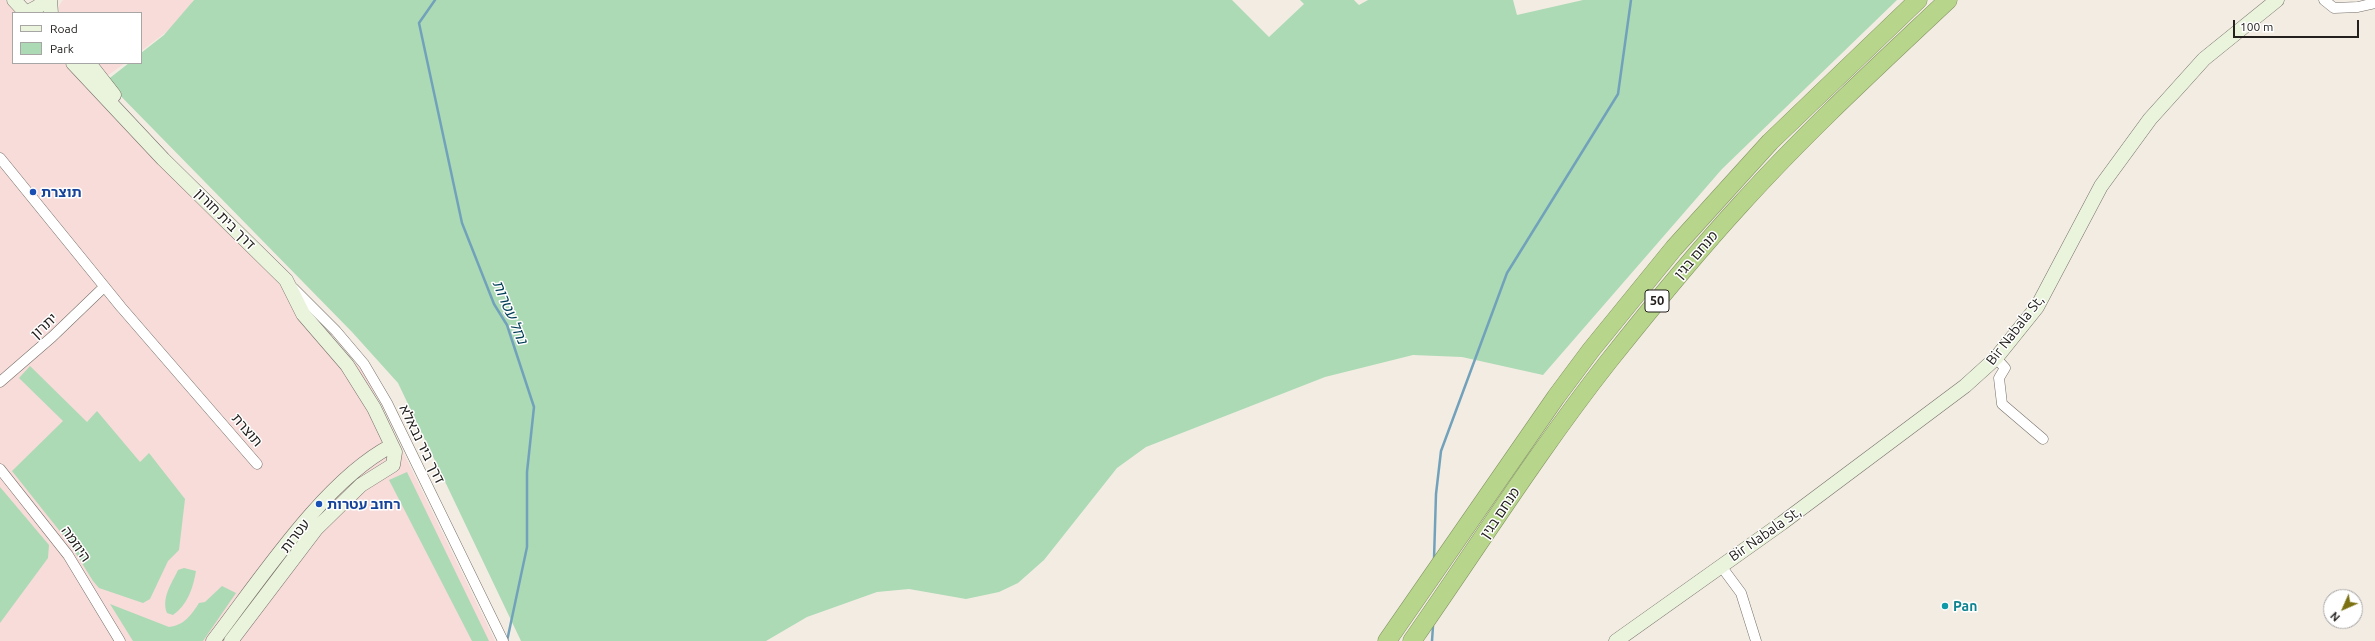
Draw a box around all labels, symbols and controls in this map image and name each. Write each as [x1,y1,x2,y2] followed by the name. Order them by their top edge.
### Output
[12,12,142,64] legend
[2235,12,2361,38] scale bar
[2240,20,2273,33] text: 100 m
[50,22,78,35] text: Road
[50,42,74,55] text: Park
[41,184,81,200] place label: תוצרת
[191,185,259,253] street label: דרך בית חורון
[28,187,38,197] marker: תוצרת
[1671,228,1721,282] street label: מנחם בגין
[488,277,532,347] water label: נחל עטרות
[1645,290,1669,312] road number: 50
[1983,292,2047,368] street label: Bir Nabala St,
[27,310,61,342] street label: יתרון
[396,402,448,486] street label: דרך ביר נבאלא
[228,410,266,450] street label: תוצרת
[1477,484,1523,542] street label: מנחם בגין
[327,496,401,512] place label: רחוב עטרות
[314,499,324,509] marker: רחוב עטרות
[1726,503,1804,565] street label: Bir Nabala St,
[277,516,313,556] street label: עטרות
[58,523,94,565] street label: היוזמה
[2323,589,2363,629] north arrow
[1953,598,1977,614] place label: Pan
[1940,601,1950,611] marker: Pan
[2328,610,2342,624] text: N

